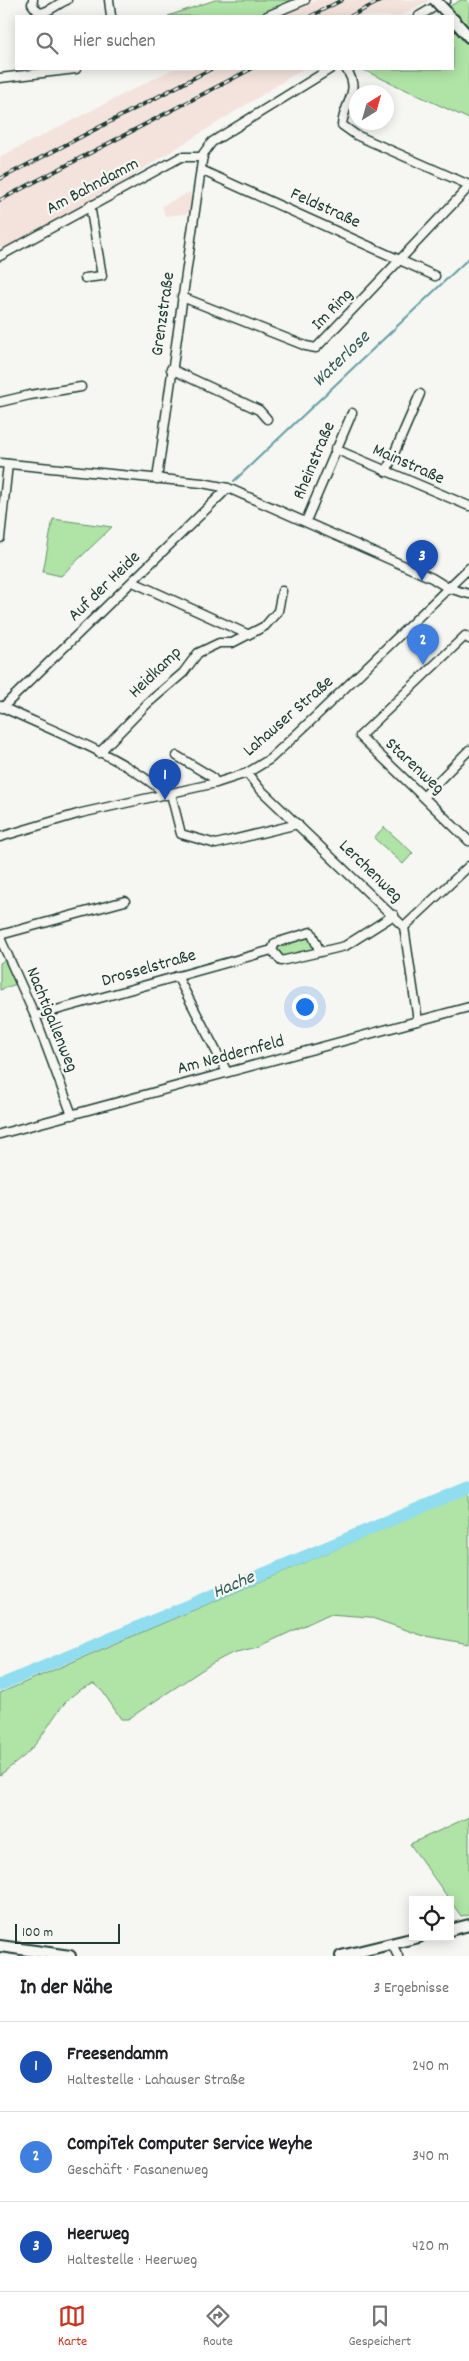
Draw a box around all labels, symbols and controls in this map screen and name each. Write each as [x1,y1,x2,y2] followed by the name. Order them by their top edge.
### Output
[15,15,454,70] search box
[33,29,61,57] icon: search
[73,29,156,56] text: Hier suchen
[349,85,394,130] north arrow
[42,152,144,222] street label: Am Bahndamm
[286,182,364,236] street label: Feldstraße
[146,270,182,358] street label: Grenzstraße
[307,283,360,337] street label: Im Ring
[307,324,378,395] water label: Waterlose
[287,418,343,504] street label: Rheinstraße
[368,438,448,492] street label: Mainstraße
[406,540,438,581] pin: 3
[63,546,147,628] street label: Auf der Heide
[407,624,439,665] pin: 2
[124,641,188,705] street label: Heidkamp
[238,671,340,763] street label: Lahauser Straße
[379,733,449,801] street label: Starenweg
[149,759,181,800] pin: 1
[332,835,408,909] street label: Lerchenweg
[99,944,199,994] street label: Drosselstraße
[19,964,83,1076] street label: Nachtigallenweg
[292,994,318,1020] your location
[175,1030,287,1082] street label: Am Neddernfeld
[209,1564,261,1607] water label: Hache
[409,1896,454,1941] map controls
[409,1896,454,1941] button: locate
[15,1921,120,1944] scale bar
[22,1923,53,1943] text: 100 m
[20,1974,112,2004] text: In der Nähe
[373,1977,449,2000] text: 3 Ergebnisse
[67,2042,168,2069] text: Freesendamm
[34,2055,38,2078] text: 1
[412,2055,449,2078] text: 240 m
[67,2069,245,2092] text: Haltestelle · Lahauser Straße
[67,2132,312,2159] text: CompiTek Computer Service Weyhe
[33,2145,40,2168] text: 2
[412,2145,449,2168] text: 340 m
[67,2159,208,2182] text: Geschäft · Fasanenweg
[67,2222,129,2249] text: Heerweg
[32,2235,40,2258] text: 3
[412,2235,449,2258] text: 420 m
[67,2249,197,2272] text: Haltestelle · Heerweg
[58,2302,87,2352] tab: Karte
[203,2302,233,2352] tab: Route
[348,2302,411,2352] tab: Gespeichert

